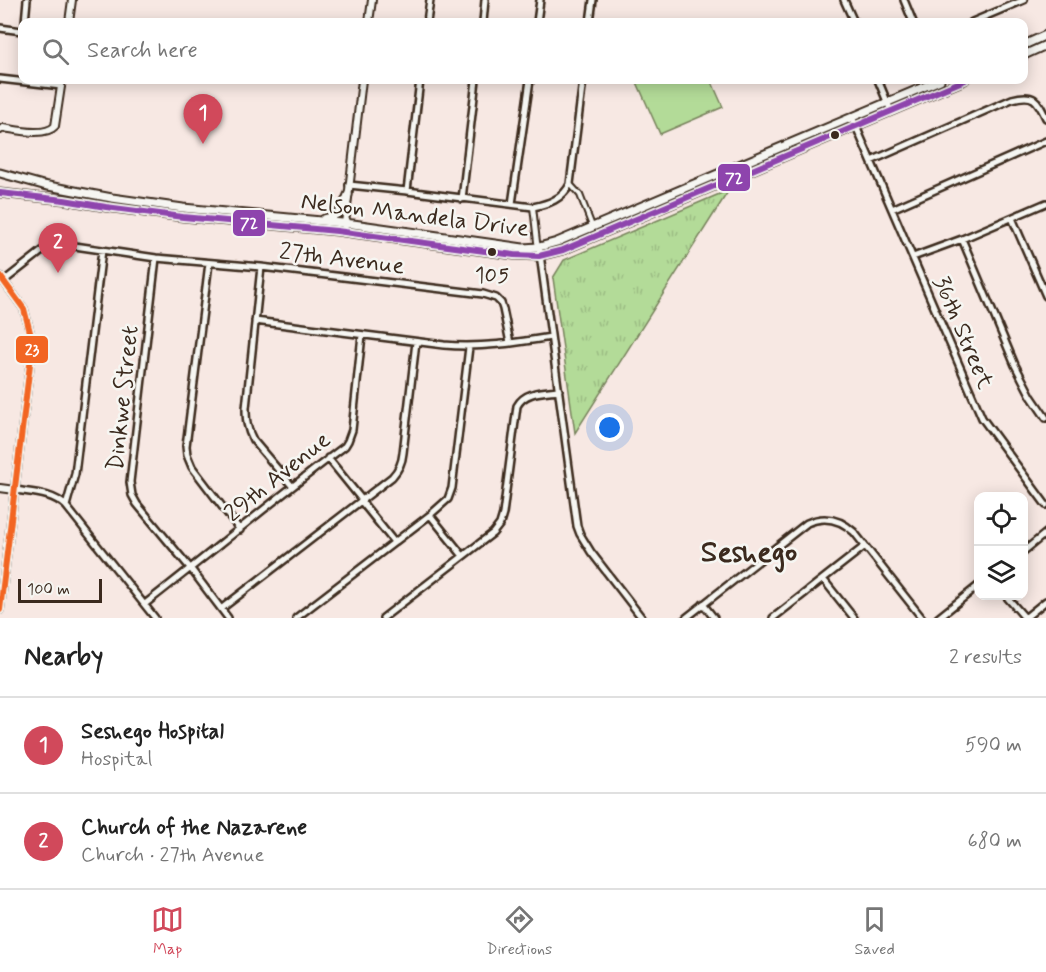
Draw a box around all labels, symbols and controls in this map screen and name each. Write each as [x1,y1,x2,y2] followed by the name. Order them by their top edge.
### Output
[18,18,1028,84] search box
[39,35,72,68] icon: search
[87,37,198,65] text: Search here
[184,94,222,144] pin: 1
[829,129,841,141] unlabelled marker
[717,163,751,192] line badge: 72
[725,169,743,190] text: 72
[299,186,531,245] street label: Nelson Mandela Drive
[232,209,266,237] line badge: 72
[240,214,258,235] text: 72
[38,224,78,273] pin: 2
[278,236,406,283] street label: 27th Avenue
[486,246,498,258] marker: 105
[475,262,509,290] place label: 105
[925,272,1000,394] street label: 36th Street
[100,324,147,472] street label: Dinkwe Street
[15,335,49,364] line badge: 23
[25,340,40,361] text: 23
[595,413,624,442] your location
[218,425,338,529] street label: 29th Avenue
[974,492,1028,600] map controls
[974,492,1028,546] button: locate
[701,533,797,573] district label: Seshego
[974,546,1028,600] button: layers
[18,576,102,604] scale bar
[27,579,70,600] text: 100 m
[24,640,103,674] text: Nearby
[949,644,1022,671] text: 2 results
[81,718,224,746] text: Seshego Hospital
[39,732,48,759] text: 1
[965,732,1022,759] text: 590 m
[81,746,152,773] text: Hospital
[81,814,307,842] text: Church of the Nazarene
[39,828,48,855] text: 2
[967,828,1022,855] text: 680 m
[81,842,264,869] text: Church · 27th Avenue
[151,903,184,960] tab: Map
[486,903,552,960] tab: Directions
[854,903,895,960] tab: Saved

